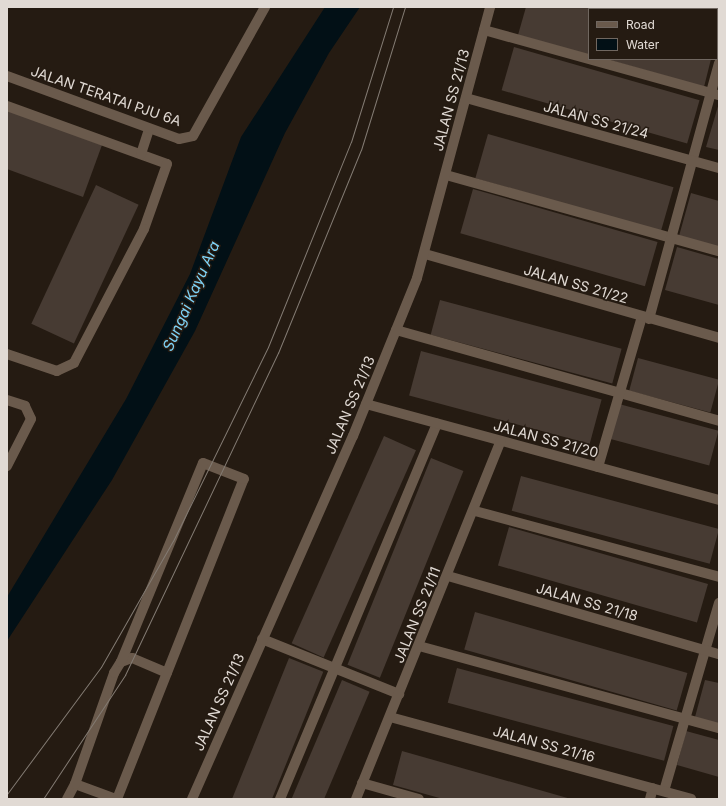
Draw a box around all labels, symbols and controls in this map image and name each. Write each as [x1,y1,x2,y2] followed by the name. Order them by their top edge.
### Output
[588,8,718,60] legend
[626,17,655,32] text: Road
[626,37,659,52] text: Water
[429,47,473,153] street label: JALAN SS 21/13
[29,62,183,130] street label: JALAN TERATAI PJU 6A
[542,98,650,142] street label: JALAN SS 21/24
[159,238,223,354] water label: Sungai Kayu Ara
[522,261,630,307] street label: JALAN SS 21/22
[322,353,378,457] street label: JALAN SS 21/13
[492,417,600,461] street label: JALAN SS 21/20
[390,565,444,665] street label: JALAN SS 21/11
[534,579,640,625] street label: JALAN SS 21/18
[190,651,248,753] street label: JALAN SS 21/13
[491,722,597,766] street label: JALAN SS 21/16

